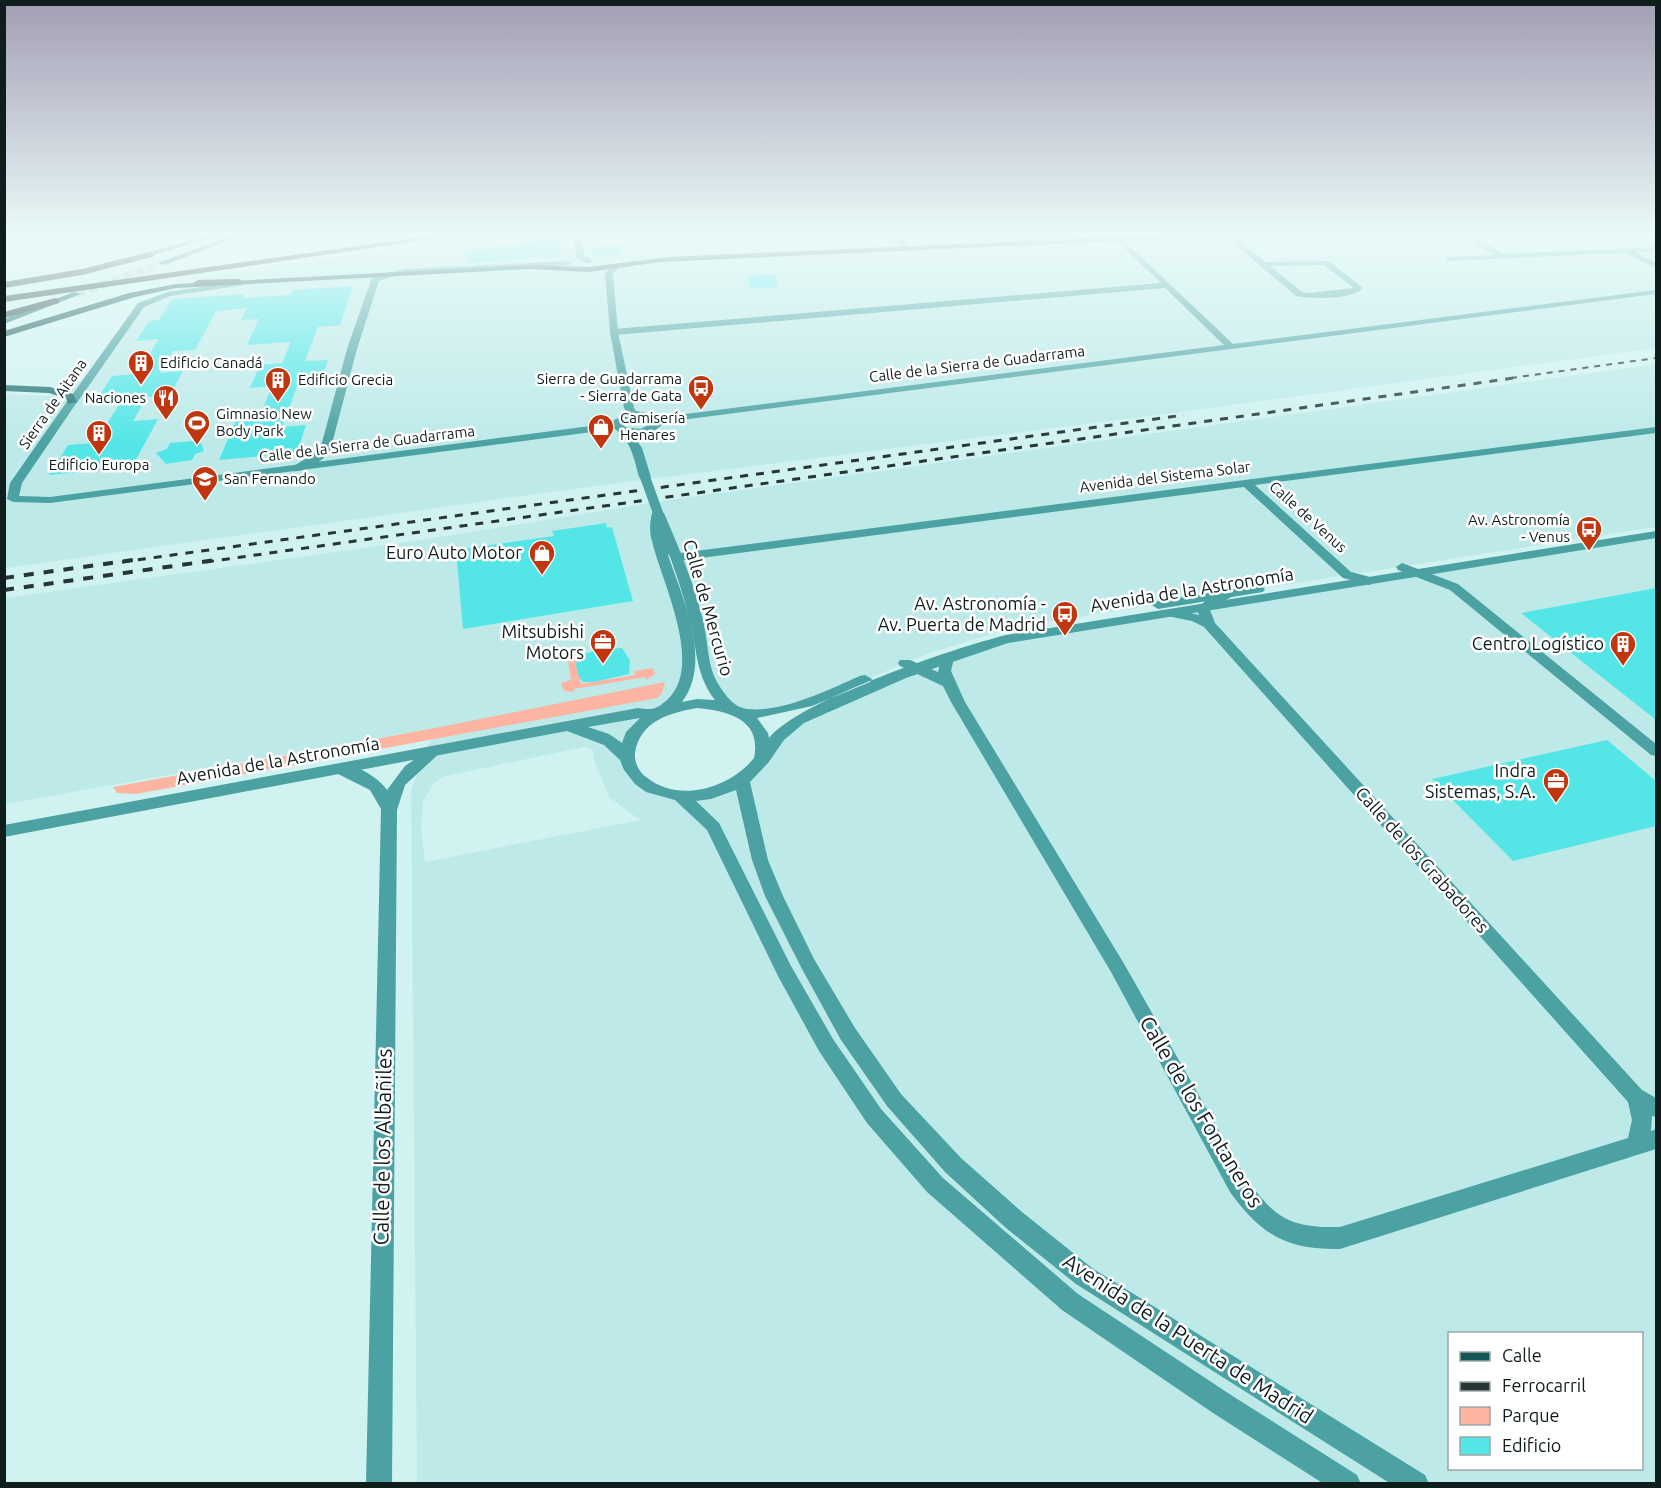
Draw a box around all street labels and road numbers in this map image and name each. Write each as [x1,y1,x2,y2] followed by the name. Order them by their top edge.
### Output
[868,342,1086,385] street label: Calle de la Sierra de Guadarrama
[15,355,90,452] street label: Sierra de Aitana
[258,422,476,465] street label: Calle de la Sierra de Guadarrama
[1079,458,1252,495] street label: Avenida del Sistema Solar
[1266,478,1350,556] street label: Calle de Venus
[680,537,738,678] street label: Calle de Mercurio
[1089,563,1295,615] street label: Avenida de la Astronomía
[175,732,381,788] street label: Avenida de la Astronomía
[1352,782,1494,936] street label: Calle de los Grabadores
[1135,1012,1268,1211] street label: Calle de los Fontaneros
[368,1048,396,1246] street label: Calle de los Albañiles
[1059,1248,1318,1428] street label: Avenida de la Puerta de Madrid

